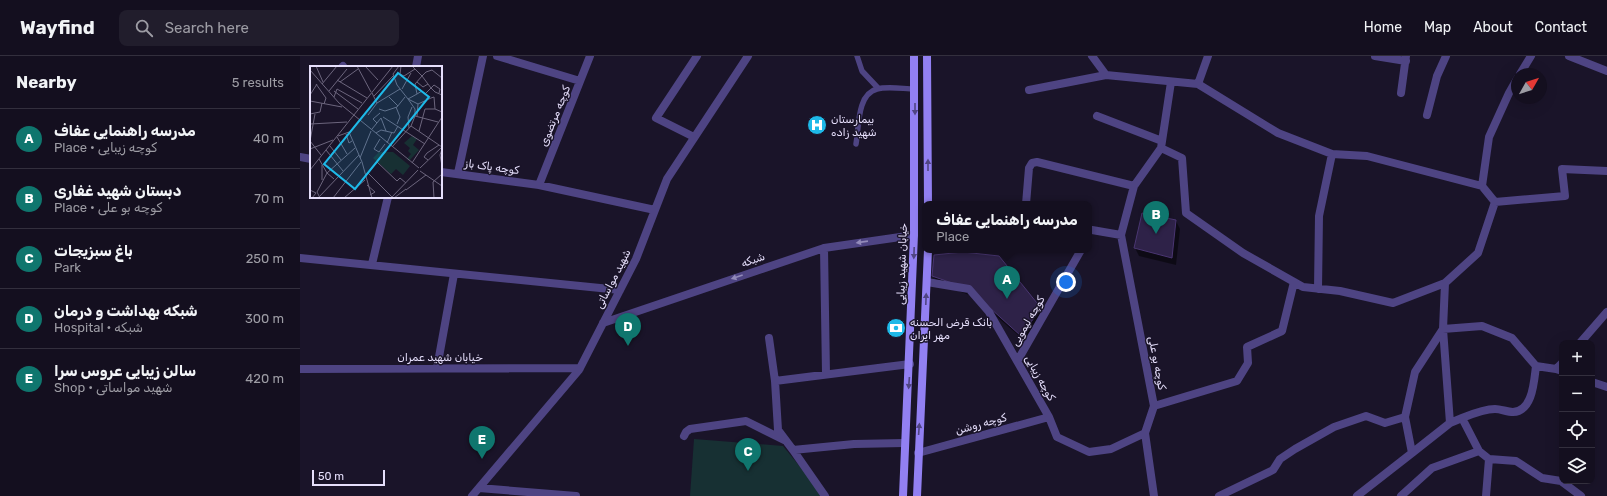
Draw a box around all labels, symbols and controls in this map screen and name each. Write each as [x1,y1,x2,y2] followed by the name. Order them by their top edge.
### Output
[119,10,399,46] search box
[20,16,95,39] text: Wayfind
[133,17,155,39] icon: search
[165,19,249,37] text: Search here
[1364,19,1402,36] text: Home
[1424,19,1451,36] text: Map
[1473,19,1513,36] text: About
[1535,19,1587,36] text: Contact
[310,66,442,198] inset map
[1511,68,1547,104] north arrow
[16,72,77,92] text: Nearby
[232,75,284,90] text: 5 results
[537,84,574,149] street label: کوچه مرتضوی
[912,103,918,116] one-way arrow
[831,113,877,139] place label: بیمارستان شهید زاده
[806,114,828,136] hospital icon: بیمارستان شهید زاده
[54,122,196,140] text: مدرسه راهنمایی عفاف
[24,131,34,146] text: A
[253,131,284,146] text: 40 m
[54,140,157,155] text: Place · کوچه زیبایی
[463,157,520,178] street label: کوچه پاک باز
[925,158,931,171] one-way arrow
[54,182,181,200] text: دبستان شهید غفاری
[24,191,34,206] text: B
[254,191,284,206] text: 70 m
[54,200,162,215] text: Place · کوچه بو علی
[922,201,1092,253] popup
[1143,201,1169,234] pin: B
[936,211,1078,229] text: مدرسه راهنمایی عفاف
[894,223,910,305] street label: خیابان شهید زیبایی
[936,229,969,244] text: Place
[856,239,868,245] one-way arrow
[54,242,133,260] text: باغ سبزیجات
[592,247,634,311] street label: شهید مواساتی
[910,247,917,259] one-way arrow
[739,250,767,270] street label: شبکه
[24,251,34,266] text: C
[246,251,284,266] text: 250 m
[54,260,81,275] text: Park
[994,266,1020,299] pin: A
[1056,272,1076,292] your location
[731,275,743,281] one-way arrow
[923,292,929,305] one-way arrow
[1008,294,1048,349] street label: کوچه لیمویی
[54,302,198,320] text: شبکه بهداشت و درمان
[24,311,34,326] text: D
[245,311,284,326] text: 300 m
[615,313,641,346] pin: D
[910,316,992,342] place label: بانک قرض الحسنه مهر ایران
[885,317,907,339] bank icon: بانک قرض الحسنه مهر ایران
[54,320,143,335] text: Hospital · شبکه
[1144,335,1169,391] street label: کوچه بو علی
[1559,340,1595,484] map controls
[1559,340,1595,376] button: +
[397,351,483,364] street label: خیابان شهید عمران
[1021,353,1058,404] street label: کوچه زیبایی
[54,362,196,380] text: سالن زیبایی عروس سرا
[25,371,33,386] text: E
[245,371,284,386] text: 420 m
[1559,376,1595,412] button: −
[905,377,912,389] one-way arrow
[54,380,172,395] text: Shop · شهید مواساتی
[954,411,1008,438] street label: کوچه روشن
[1559,412,1595,448] button: locate
[916,423,923,435] one-way arrow
[469,426,495,459] pin: E
[735,438,761,471] pin: C
[1559,448,1595,484] button: layers
[312,468,385,487] scale bar
[318,470,344,483] text: 50 m

